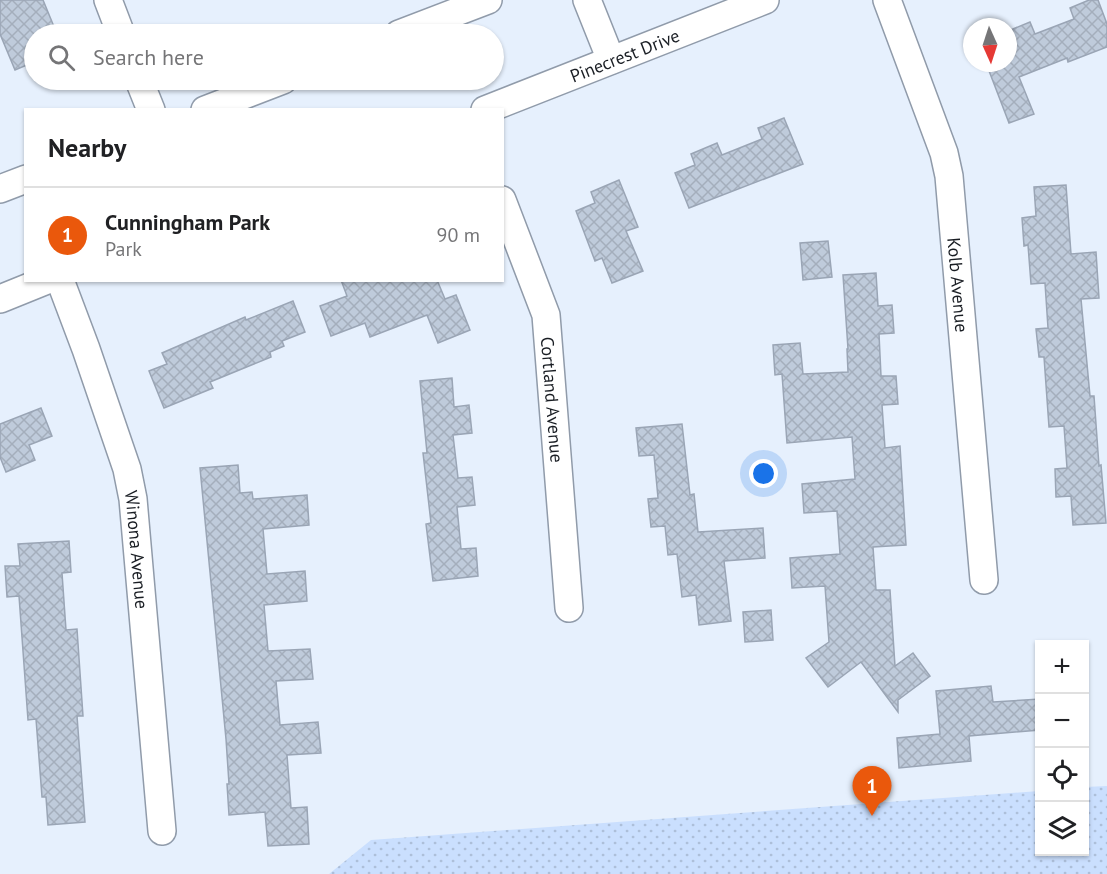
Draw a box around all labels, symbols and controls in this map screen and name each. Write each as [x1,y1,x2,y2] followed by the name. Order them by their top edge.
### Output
[963,18,1017,72] north arrow
[566,23,683,87] street label: Pinecrest Drive
[24,24,504,90] search box
[45,41,78,74] icon: search
[93,43,204,71] text: Search here
[48,131,126,164] text: Nearby
[105,208,270,236] text: Cunningham Park
[62,222,73,248] text: 1
[437,222,480,248] text: 90 m
[105,236,142,262] text: Park
[943,236,974,333] street label: Kolb Avenue
[536,336,569,463] street label: Cortland Avenue
[749,459,778,488] your location
[120,488,154,610] street label: Winona Avenue
[1035,640,1089,856] map controls
[1035,640,1089,694] button: +
[1035,694,1089,748] button: −
[1035,748,1089,802] button: locate
[852,766,892,816] pin: 1
[1035,802,1089,856] button: layers

